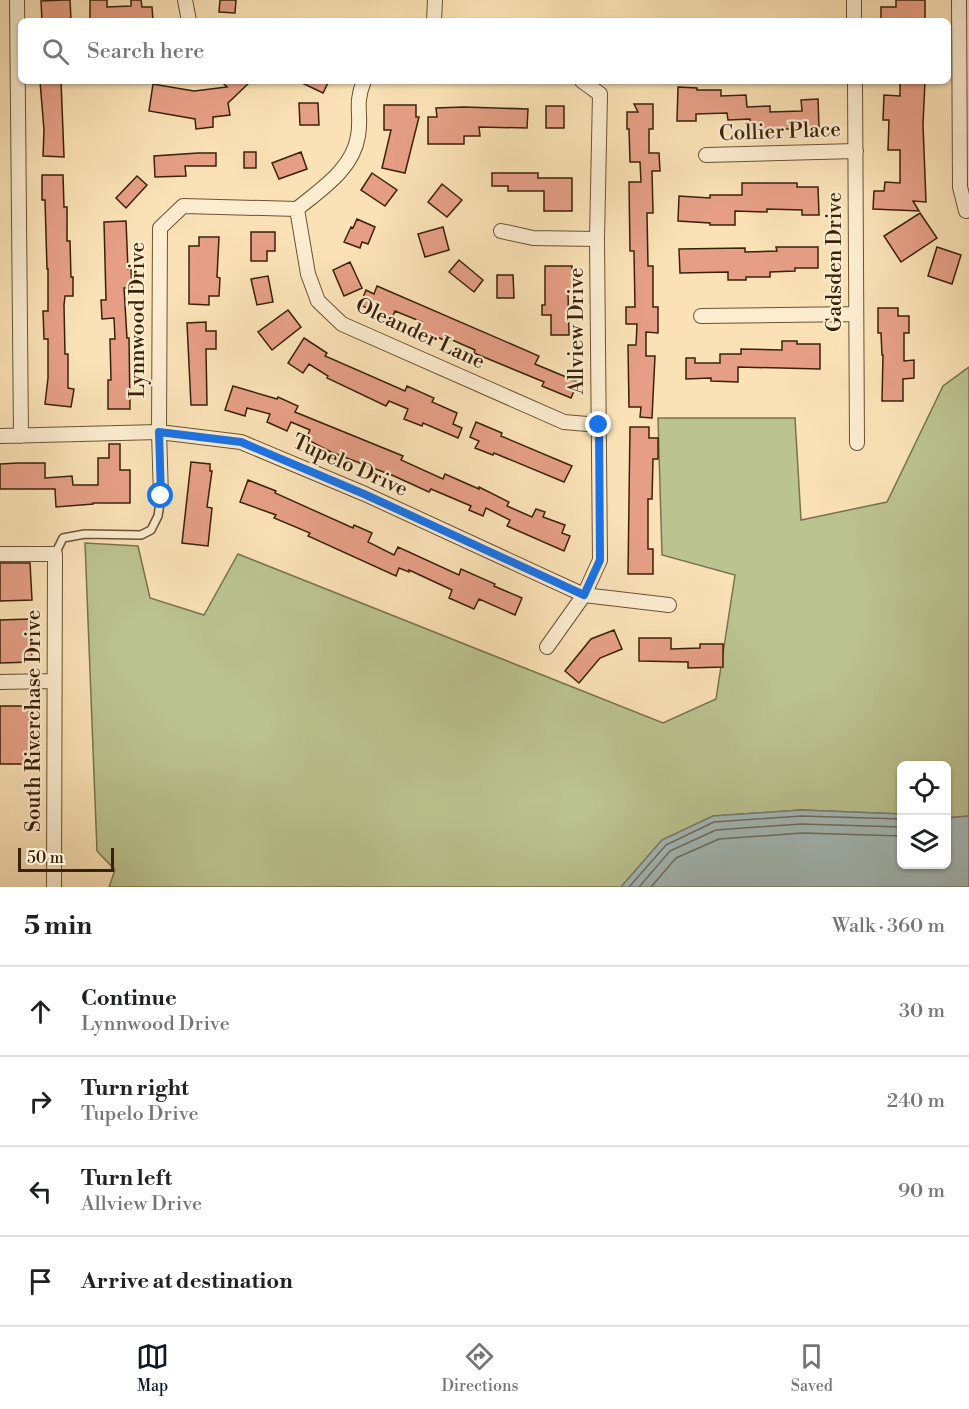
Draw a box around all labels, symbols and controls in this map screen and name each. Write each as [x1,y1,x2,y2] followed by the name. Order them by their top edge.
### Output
[18,18,951,84] search box
[39,35,72,68] icon: search
[87,38,204,65] text: Search here
[719,117,841,147] street label: Collier Place
[822,192,848,332] street label: Gadsden Drive
[125,242,151,398] street label: Lynnwood Drive
[564,267,590,396] street label: Allview Drive
[351,293,489,375] street label: Oleander Lane
[585,411,611,437] route end
[288,429,412,503] street label: Tupelo Drive
[147,482,173,508] route start
[21,610,47,832] street label: South Riverchase Drive
[897,761,951,869] map controls
[897,761,951,815] button: locate
[897,815,951,869] button: layers
[18,845,114,872] scale bar
[27,848,64,868] text: 50 m
[24,910,92,942] text: 5 min
[832,914,945,939] text: Walk · 360 m
[81,985,177,1012] text: Continue
[24,995,57,1028] icon: ahead
[899,999,945,1024] text: 30 m
[81,1012,230,1037] text: Lynnwood Drive
[81,1075,189,1102] text: Turn right
[24,1085,57,1118] icon: right
[887,1089,945,1114] text: 240 m
[81,1102,199,1127] text: Tupelo Drive
[81,1165,172,1192] text: Turn left
[24,1175,57,1208] icon: left
[898,1179,945,1204] text: 90 m
[81,1192,202,1217] text: Allview Drive
[24,1265,57,1298] icon: arrive
[81,1268,293,1295] text: Arrive at destination
[136,1340,169,1396] tab: Map
[441,1340,519,1396] tab: Directions
[791,1340,833,1396] tab: Saved

